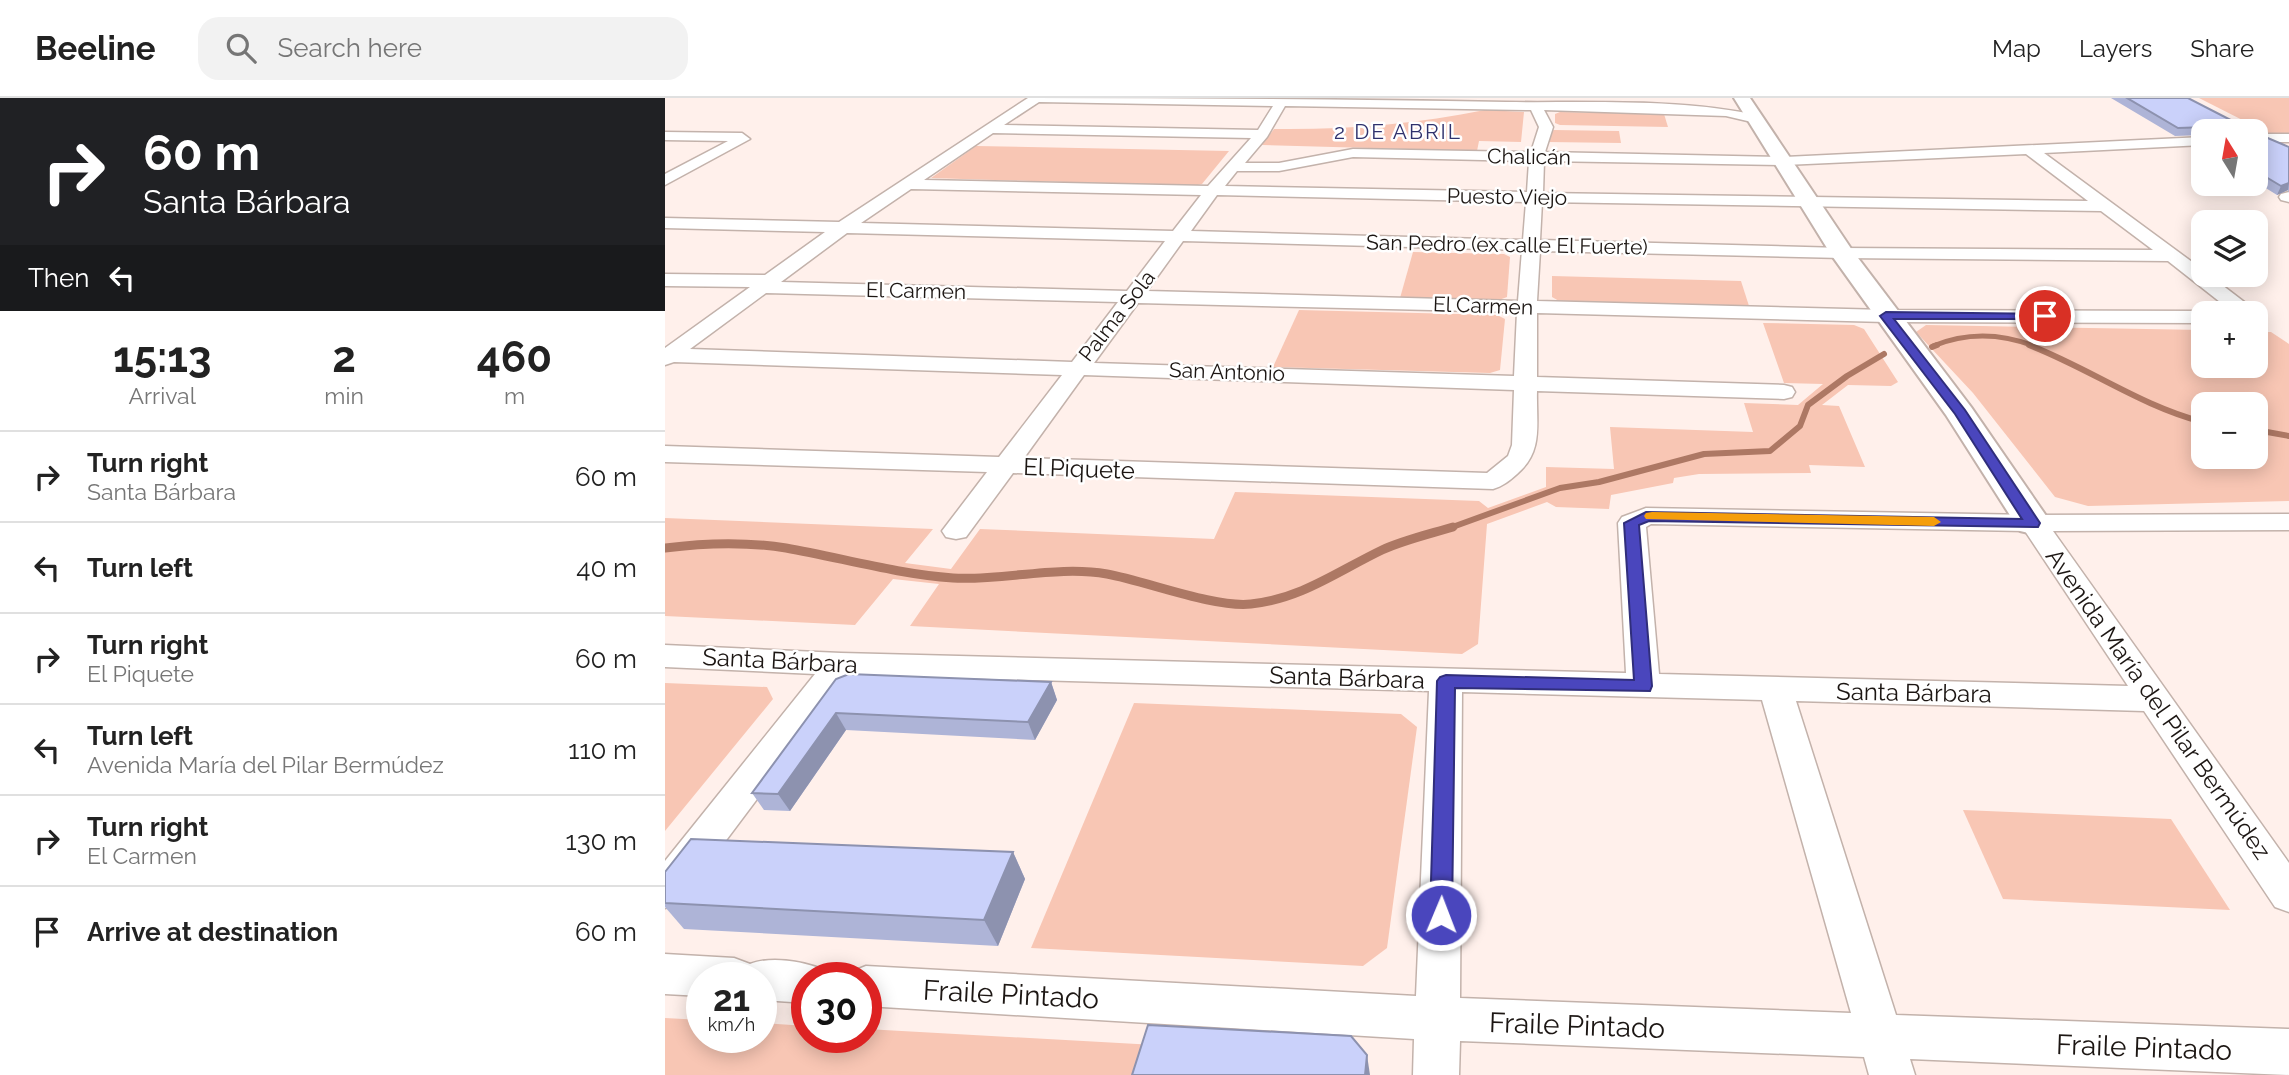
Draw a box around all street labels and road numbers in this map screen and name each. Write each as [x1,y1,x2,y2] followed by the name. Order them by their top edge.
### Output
[1487,143,1571,170] street label: Chalicán
[1447,183,1567,210] street label: Puesto Viejo
[1366,230,1648,259] street label: San Pedro (ex calle El Fuerte)
[1073,265,1160,366] street label: Palma Sola
[866,277,966,304] street label: El Carmen
[1432,291,1534,320] street label: El Carmen
[1169,357,1285,386] street label: San Antonio
[1023,452,1135,485] street label: El Piquete
[2040,543,2277,865] street label: Avenida María del Pilar Bermúdez
[702,642,858,679] street label: Santa Bárbara
[1269,660,1425,695] street label: Santa Bárbara
[1836,677,1992,708] street label: Santa Bárbara
[922,973,1100,1016] street label: Fraile Pintado
[1488,1006,1666,1045] street label: Fraile Pintado
[2055,1028,2233,1067] street label: Fraile Pintado

